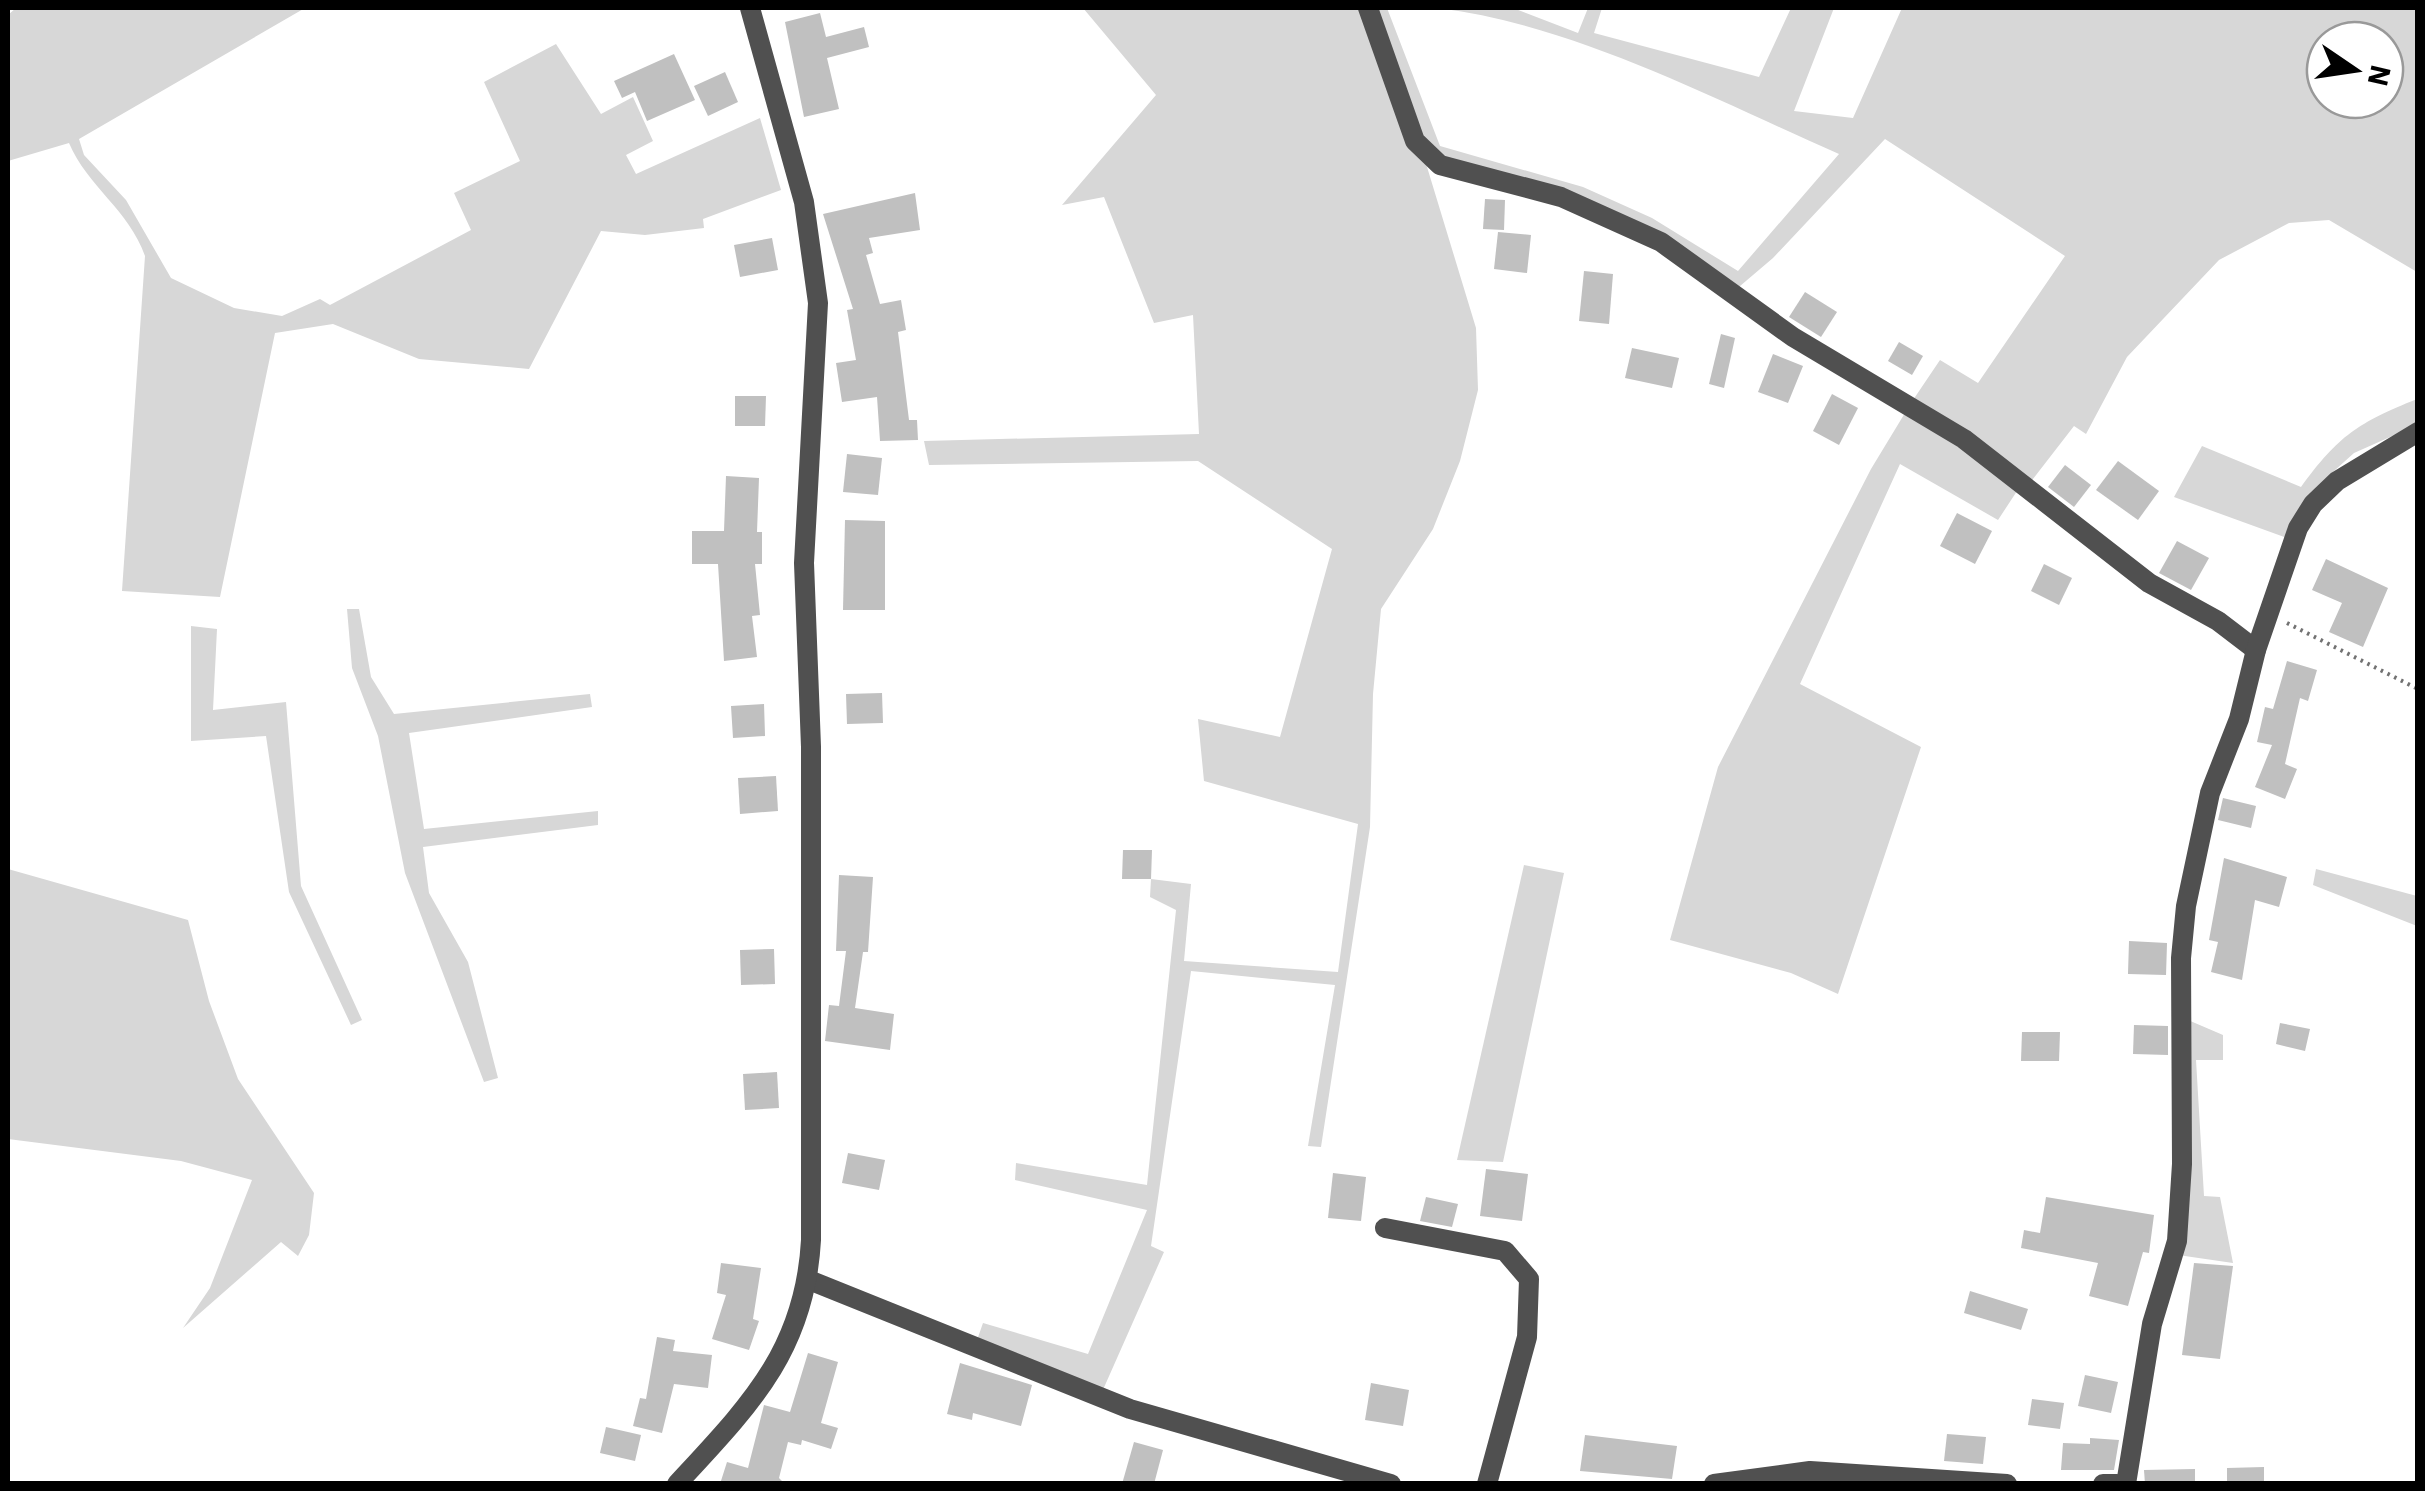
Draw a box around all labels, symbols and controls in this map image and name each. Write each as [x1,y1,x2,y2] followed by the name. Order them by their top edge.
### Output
[2305,20,2405,120] north arrow
[2360,62,2400,90] text: N

